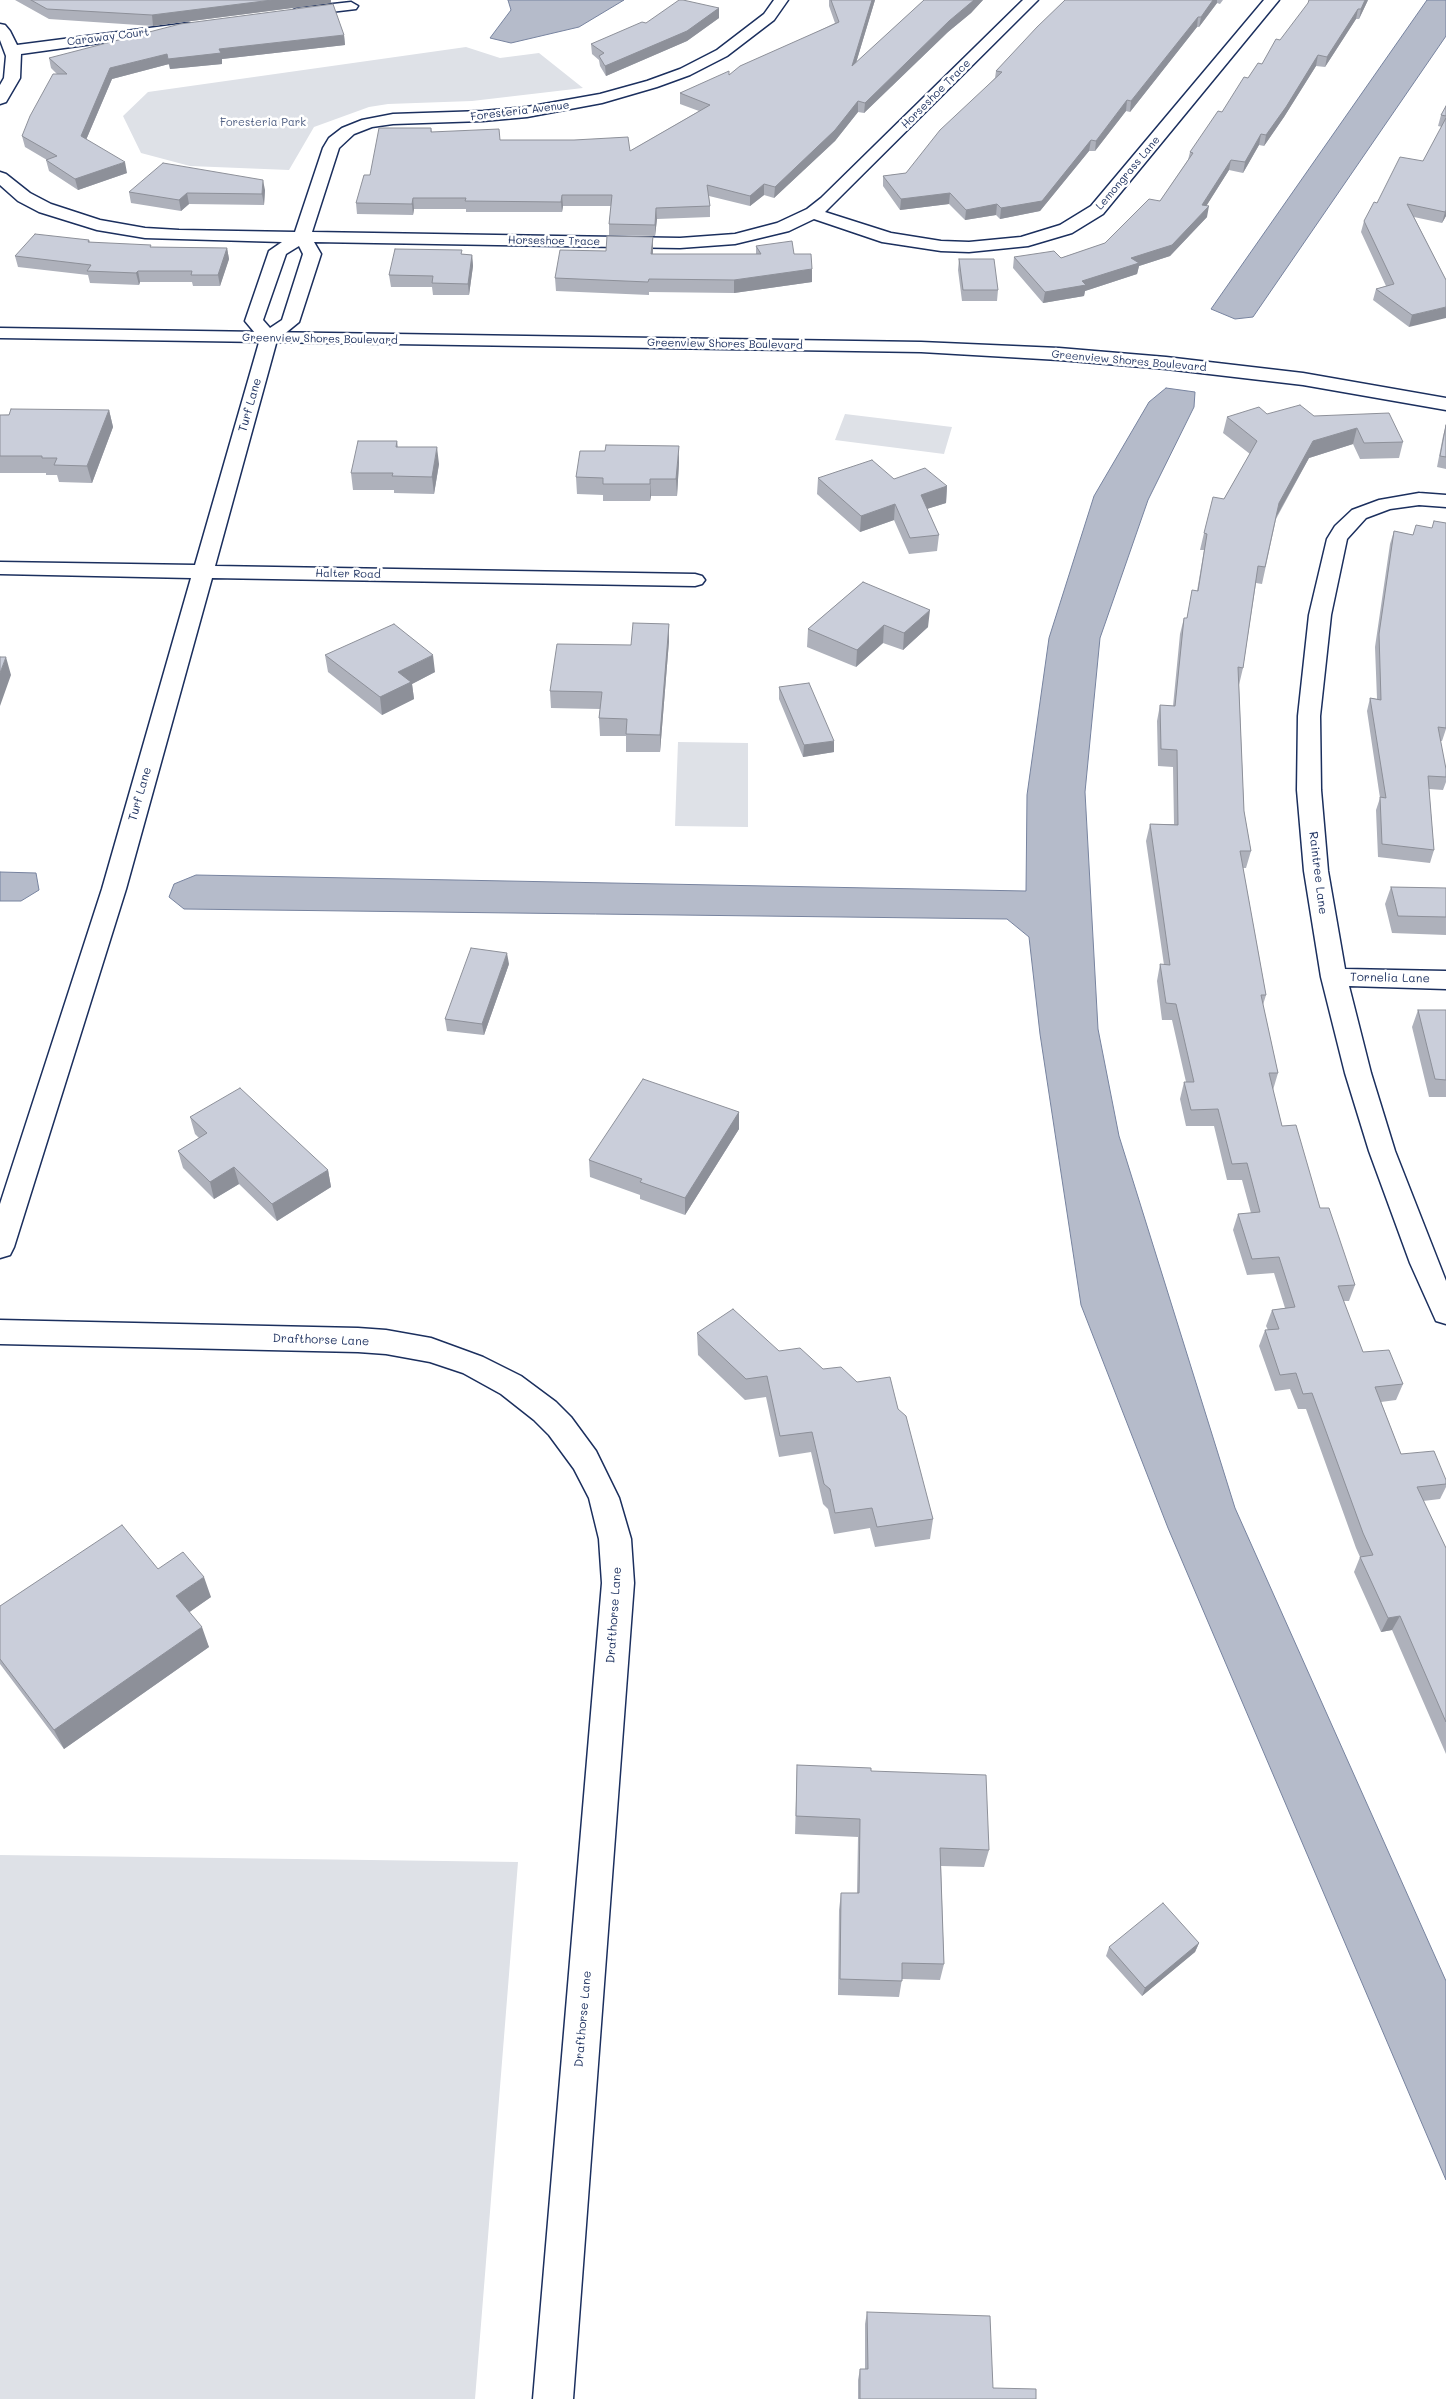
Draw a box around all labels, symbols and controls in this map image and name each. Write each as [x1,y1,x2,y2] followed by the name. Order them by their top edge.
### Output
[66,25,150,49] street label: Caraway Court
[899,57,973,131] street label: Horseshoe Trace
[470,98,570,124] street label: Foresteria Avenue
[220,116,306,130] park label: Foresteria Park
[1093,133,1163,213] street label: Lemongrass Lane
[508,234,600,248] street label: Horseshoe Trace
[242,331,398,347] street label: Greenview Shores Boulevard
[647,336,803,352] street label: Greenview Shores Boulevard
[1051,348,1207,374] street label: Greenview Shores Boulevard
[235,376,265,434] street label: Turf Lane
[315,567,381,581] street label: Halter Road
[125,765,155,823] street label: Turf Lane
[1306,831,1330,915] street label: Raintree Lane
[1350,970,1430,986] street label: Tornelia Lane
[272,1331,370,1349] street label: Drafthorse Lane
[603,1566,625,1664] street label: Drafthorse Lane
[572,1970,594,2068] street label: Drafthorse Lane

